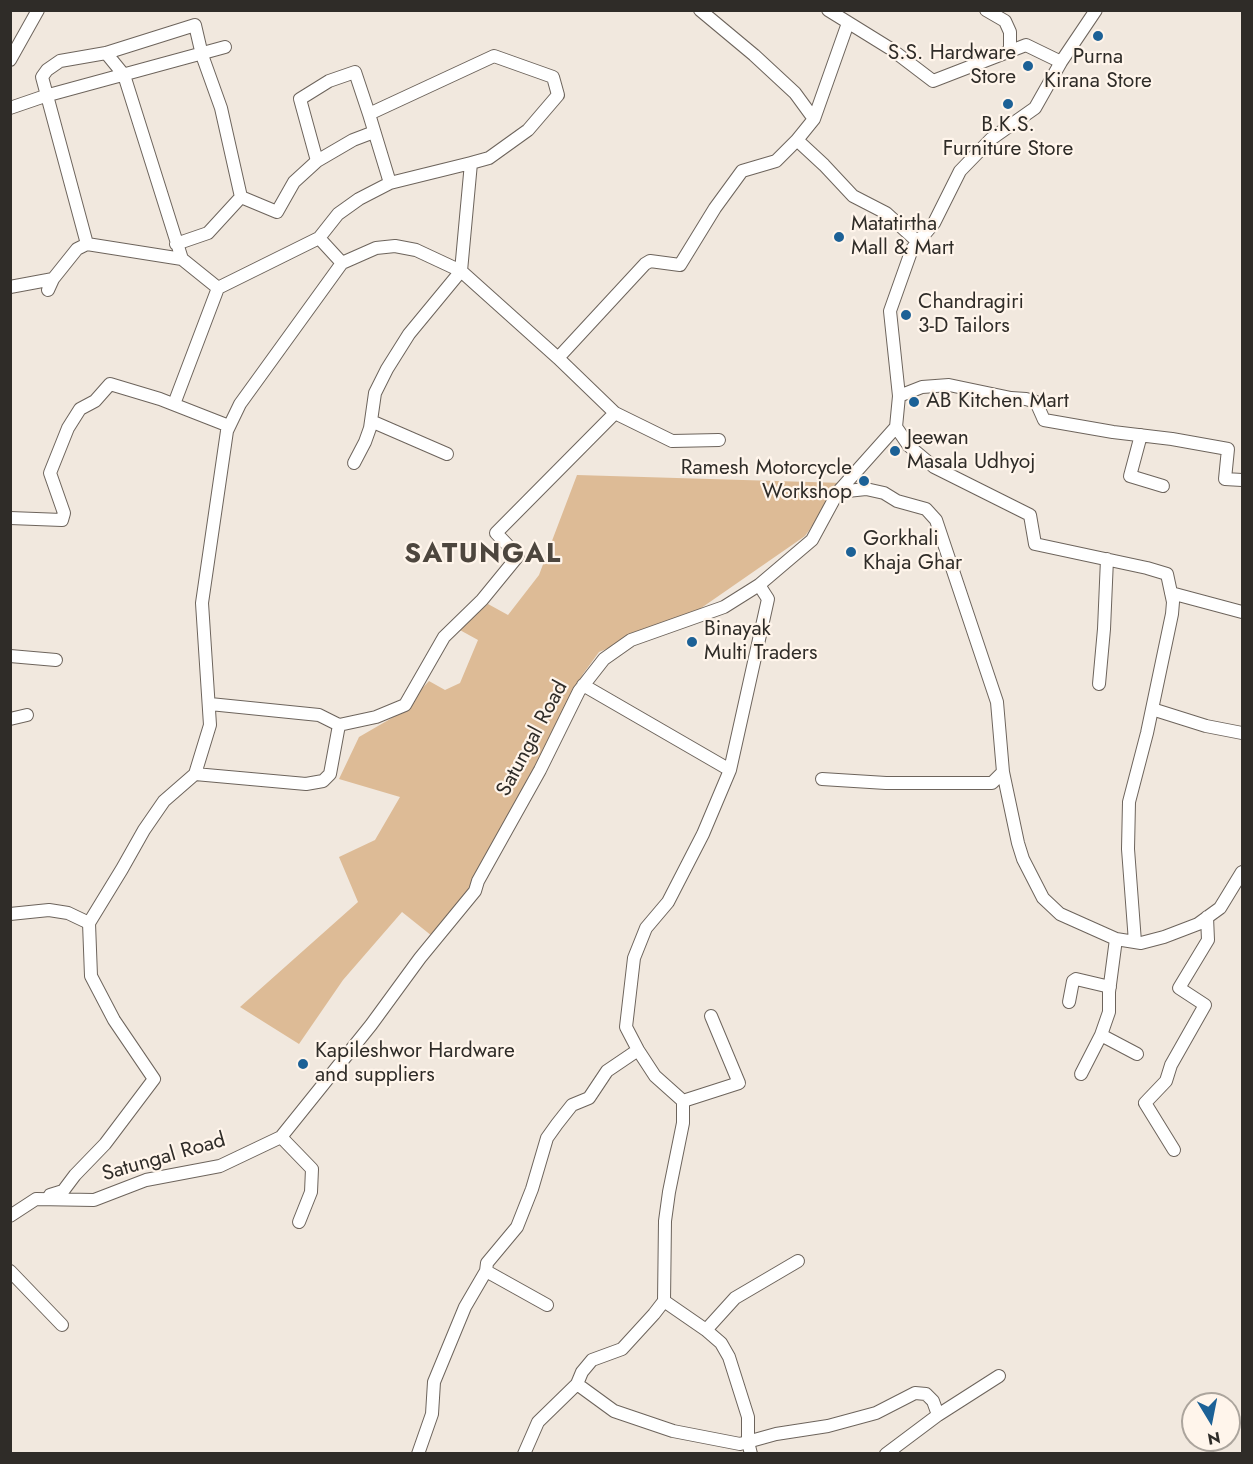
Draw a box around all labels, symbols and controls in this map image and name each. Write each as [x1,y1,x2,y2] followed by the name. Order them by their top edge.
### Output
[1091,29,1105,43] marker: Purna Kirana Store
[888,41,1016,91] place label: S.S. Hardware Store
[1044,45,1152,95] place label: Purna Kirana Store
[1021,59,1035,73] marker: S.S. Hardware Store
[1001,97,1015,111] marker: B.K.S. Furniture Store
[943,113,1073,163] place label: B.K.S. Furniture Store
[851,212,954,262] place label: Matatirtha Mall & Mart
[832,230,846,244] marker: Matatirtha Mall & Mart
[918,290,1024,340] place label: Chandragiri 3-D Tailors
[899,308,913,322] marker: Chandragiri 3-D Tailors
[926,389,1069,415] place label: AB Kitchen Mart
[907,395,921,409] marker: AB Kitchen Mart
[907,426,1036,476] place label: Jeewan Masala Udhyoj
[888,444,902,458] marker: Jeewan Masala Udhyoj
[681,456,852,506] place label: Ramesh Motorcycle Workshop
[857,474,871,488] marker: Ramesh Motorcycle Workshop
[863,527,962,577] place label: Gorkhali Khaja Ghar
[404,539,562,571] district label: SATUNGAL
[844,545,858,559] marker: Gorkhali Khaja Ghar
[704,617,818,667] place label: Binayak Multi Traders
[685,635,699,649] marker: Binayak Multi Traders
[492,677,574,801] street label: Satungal Road
[315,1039,515,1089] place label: Kapileshwor Hardware and suppliers
[296,1057,310,1071] marker: Kapileshwor Hardware and suppliers
[99,1128,229,1188] street label: Satungal Road
[1181,1392,1241,1452] north arrow
[1206,1426,1222,1451] text: N

